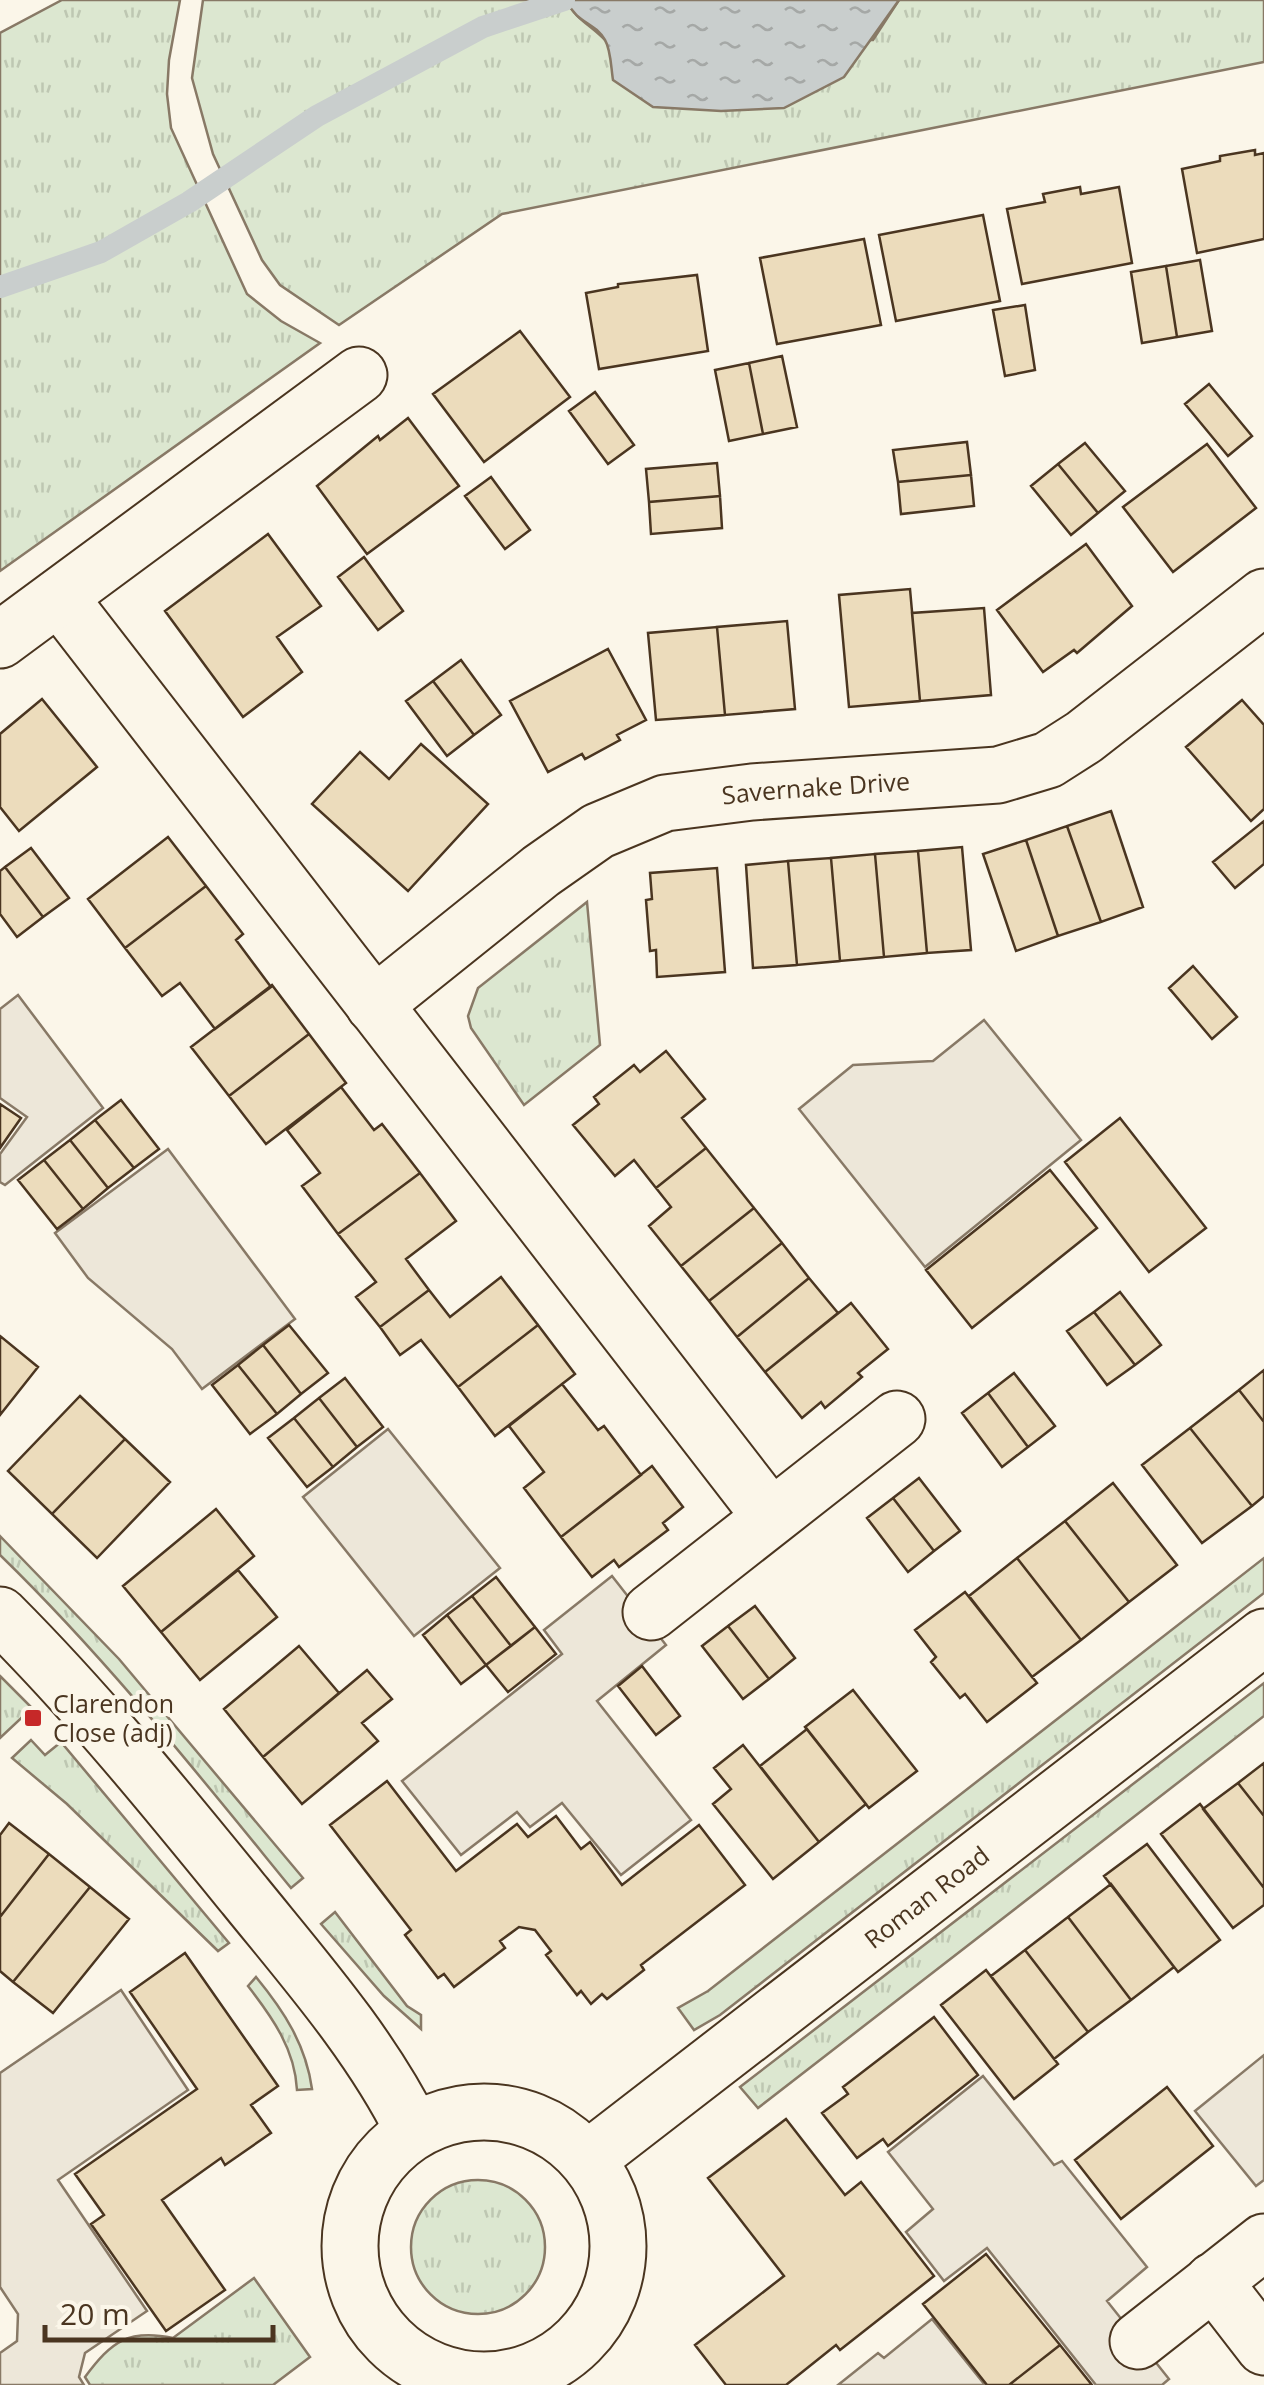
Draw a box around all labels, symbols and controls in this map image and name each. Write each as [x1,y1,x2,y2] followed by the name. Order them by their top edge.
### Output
[720,763,911,812] street label: Savernake Drive
[53,1686,174,1749] place label: Clarendon Close (adj)
[22,1707,44,1729] marker: Clarendon Close (adj)
[857,1838,996,1956] street label: Roman Road
[45,2280,272,2342] scale bar
[60,2293,130,2334] text: 20 m

